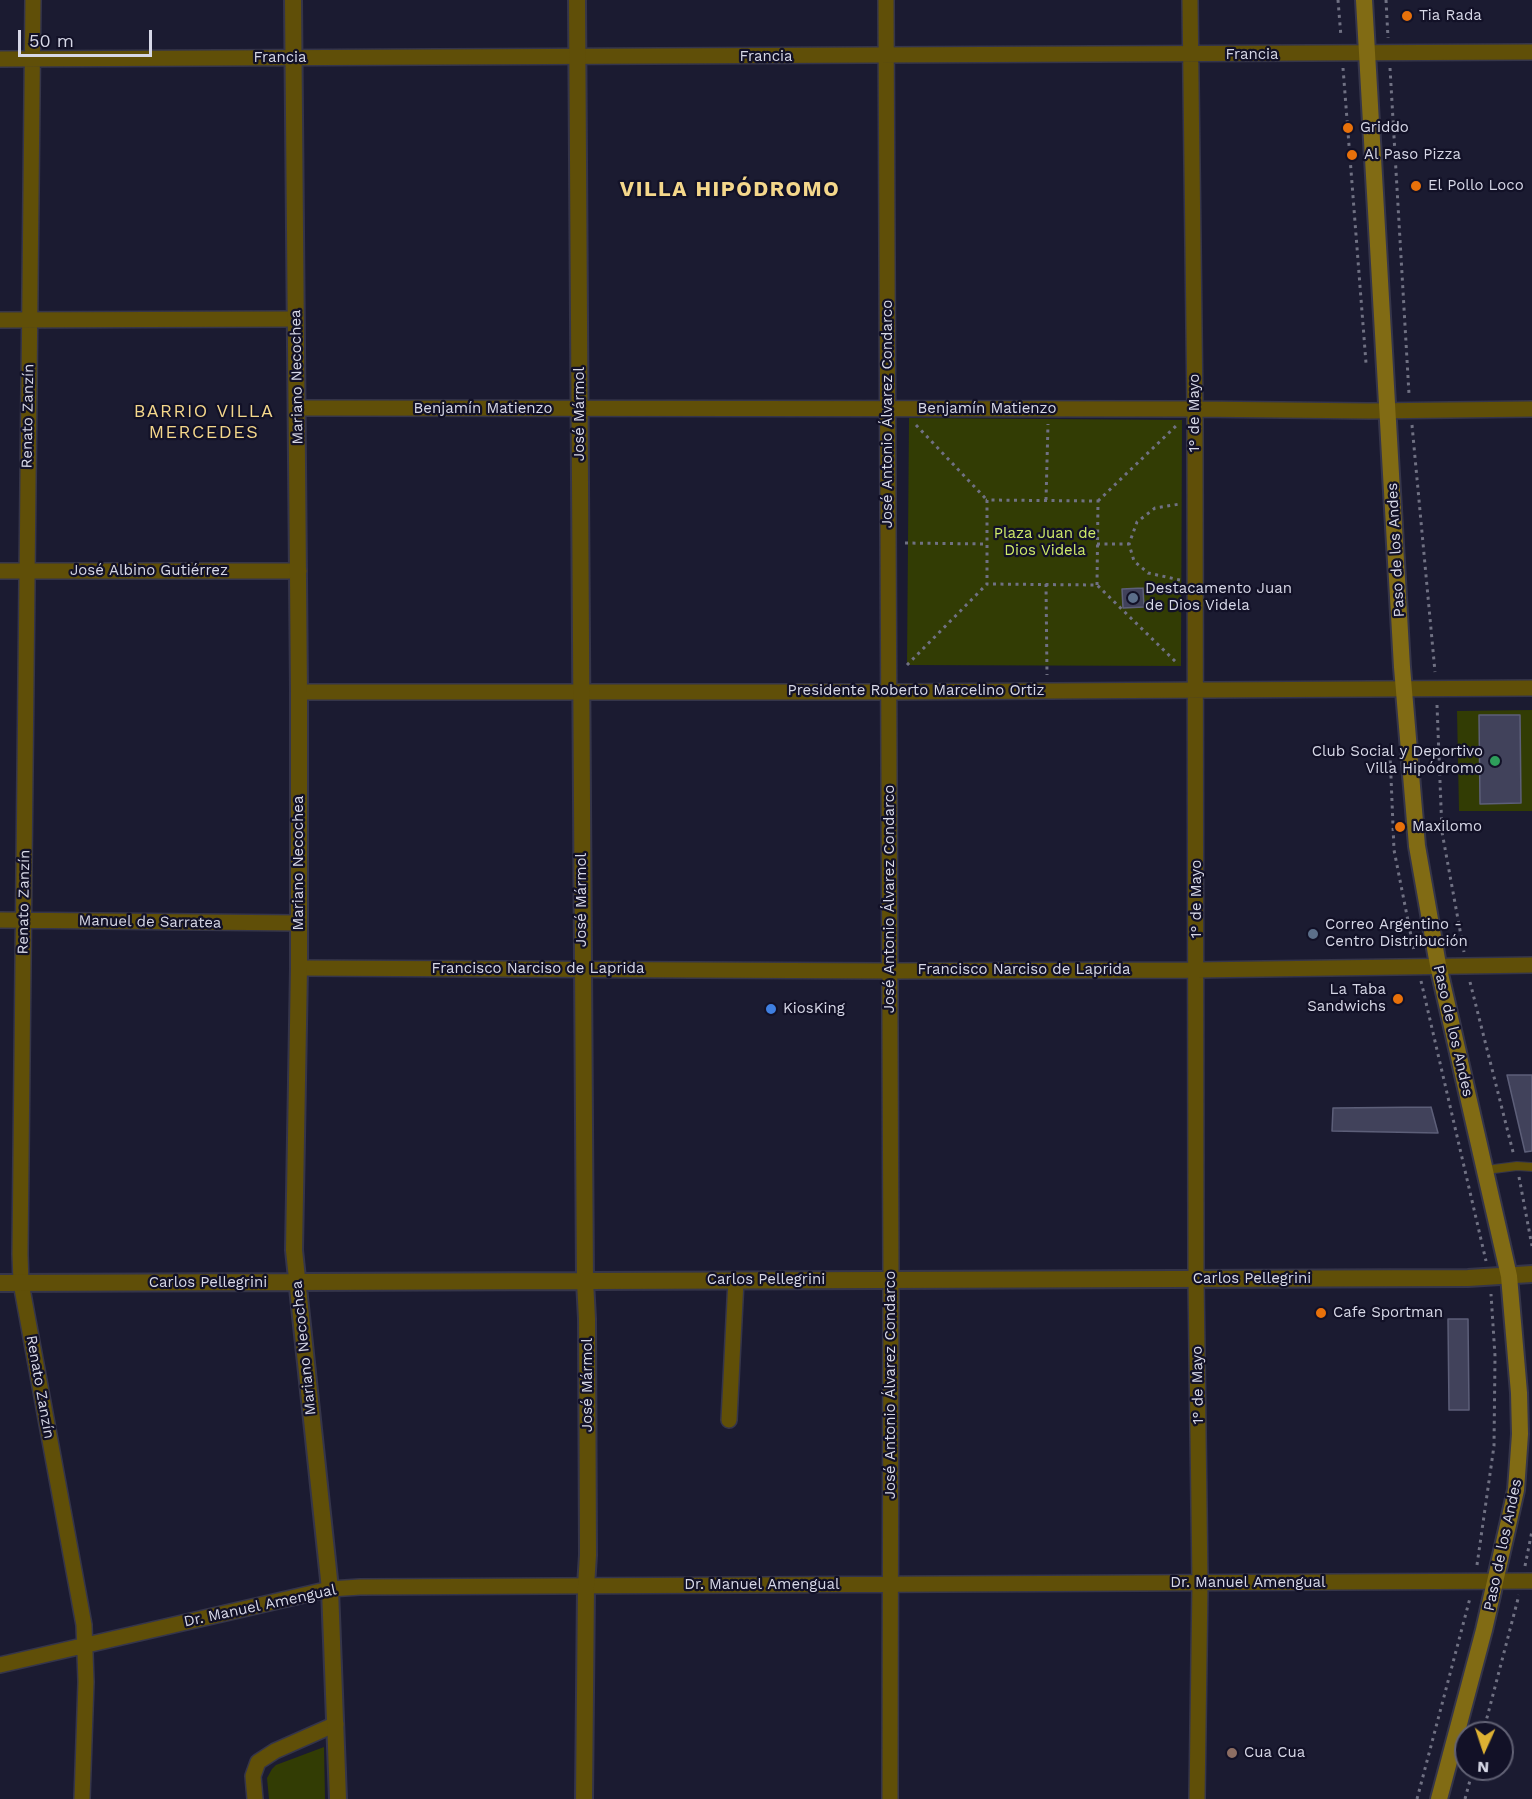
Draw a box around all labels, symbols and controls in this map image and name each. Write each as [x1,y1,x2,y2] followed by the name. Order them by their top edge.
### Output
[1419,7,1482,25] place label: Tia Rada
[1400,9,1414,23] marker: Tia Rada
[21,18,154,56] scale bar
[29,30,74,51] text: 50 m
[1225,46,1279,64] street label: Francia
[739,48,793,66] street label: Francia
[253,49,307,67] street label: Francia
[1360,119,1409,137] place label: Griddo
[1341,121,1355,135] marker: Griddo
[1364,146,1461,164] place label: Al Paso Pizza
[1345,148,1359,162] marker: Al Paso Pizza
[620,177,840,203] district label: VILLA HIPÓDROMO
[1428,177,1524,195] place label: El Pollo Loco
[1409,179,1423,193] marker: El Pollo Loco
[879,300,897,528] street label: José Antonio Álvarez Condarco
[287,309,307,445] street label: Mariano Necochea
[18,363,38,469] street label: Renato Zanzín
[571,367,589,461] street label: José Mármol
[1186,374,1204,452] street label: 1° de Mayo
[414,400,552,418] street label: Benjamín Matienzo
[918,400,1056,418] street label: Benjamín Matienzo
[134,401,274,444] district label: BARRIO VILLA MERCEDES
[1383,482,1409,618] street label: Paso de los Andes
[994,525,1096,560] park label: Plaza Juan de Dios Videla
[70,562,228,580] street label: José Albino Gutiérrez
[1145,580,1292,615] place label: Destacamento Juan de Dios Videla
[1126,591,1140,605] marker: Destacamento Juan de Dios Videla
[788,682,1044,700] street label: Presidente Roberto Marcelino Ortiz
[1312,743,1483,778] place label: Club Social y Deportivo Villa Hipódromo
[1488,754,1502,768] marker: Club Social y Deportivo Villa Hipódromo
[881,785,899,1013] street label: José Antonio Álvarez Condarco
[290,796,308,930] street label: Mariano Necochea
[1412,818,1482,836] place label: Maxilomo
[1393,820,1407,834] marker: Maxilomo
[14,849,34,955] street label: Renato Zanzín
[573,853,591,947] street label: José Mármol
[1188,860,1206,938] street label: 1° de Mayo
[78,912,222,932] street label: Manuel de Sarratea
[1325,916,1468,951] place label: Correo Argentino - Centro Distribución
[1306,927,1320,941] marker: Correo Argentino - Centro Distribución
[432,960,644,978] street label: Francisco Narciso de Laprida
[918,961,1130,979] street label: Francisco Narciso de Laprida
[1429,963,1477,1099] street label: Paso de los Andes
[1307,981,1386,1016] place label: La Taba Sandwichs
[1391,992,1405,1006] marker: La Taba Sandwichs
[783,1000,845,1018] place label: KiosKing
[764,1002,778,1016] marker: KiosKing
[1193,1270,1311,1288] street label: Carlos Pellegrini
[707,1271,825,1289] street label: Carlos Pellegrini
[882,1271,900,1499] street label: José Antonio Álvarez Condarco
[149,1274,267,1292] street label: Carlos Pellegrini
[288,1280,320,1416] street label: Mariano Necochea
[1333,1304,1443,1322] place label: Cafe Sportman
[1314,1306,1328,1320] marker: Cafe Sportman
[22,1334,58,1440] street label: Renato Zanzín
[579,1338,597,1432] street label: José Mármol
[1188,1346,1208,1424] street label: 1° de Mayo
[1480,1477,1526,1613] street label: Paso de los Andes
[1170,1574,1326,1592] street label: Dr. Manuel Amengual
[684,1576,840,1594] street label: Dr. Manuel Amengual
[182,1581,338,1631] street label: Dr. Manuel Amengual
[1454,1721,1514,1781] north arrow
[1244,1744,1305,1762] place label: Cua Cua
[1225,1746,1239,1760] marker: Cua Cua
[1477,1758,1490,1777] text: N

